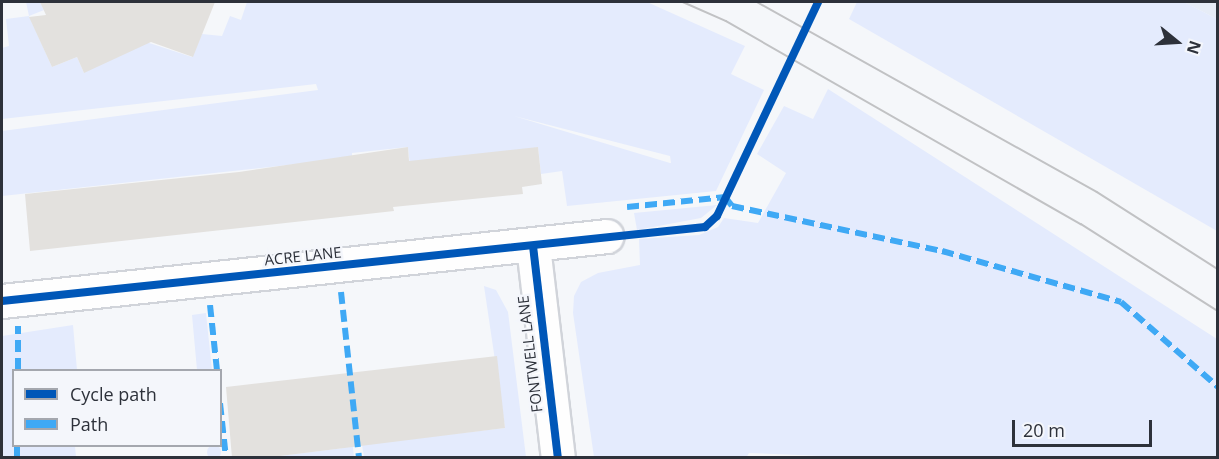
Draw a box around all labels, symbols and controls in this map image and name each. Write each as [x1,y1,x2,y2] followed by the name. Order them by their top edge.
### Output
[1147,12,1207,72] north arrow
[1182,38,1207,57] text: N
[264,243,342,269] street label: ACRE LANE
[514,295,546,413] street label: FONTWELL LANE
[12,369,222,447] legend
[70,382,157,406] text: Cycle path
[1015,408,1154,446] scale bar
[70,412,108,436] text: Path
[1023,418,1065,442] text: 20 m

